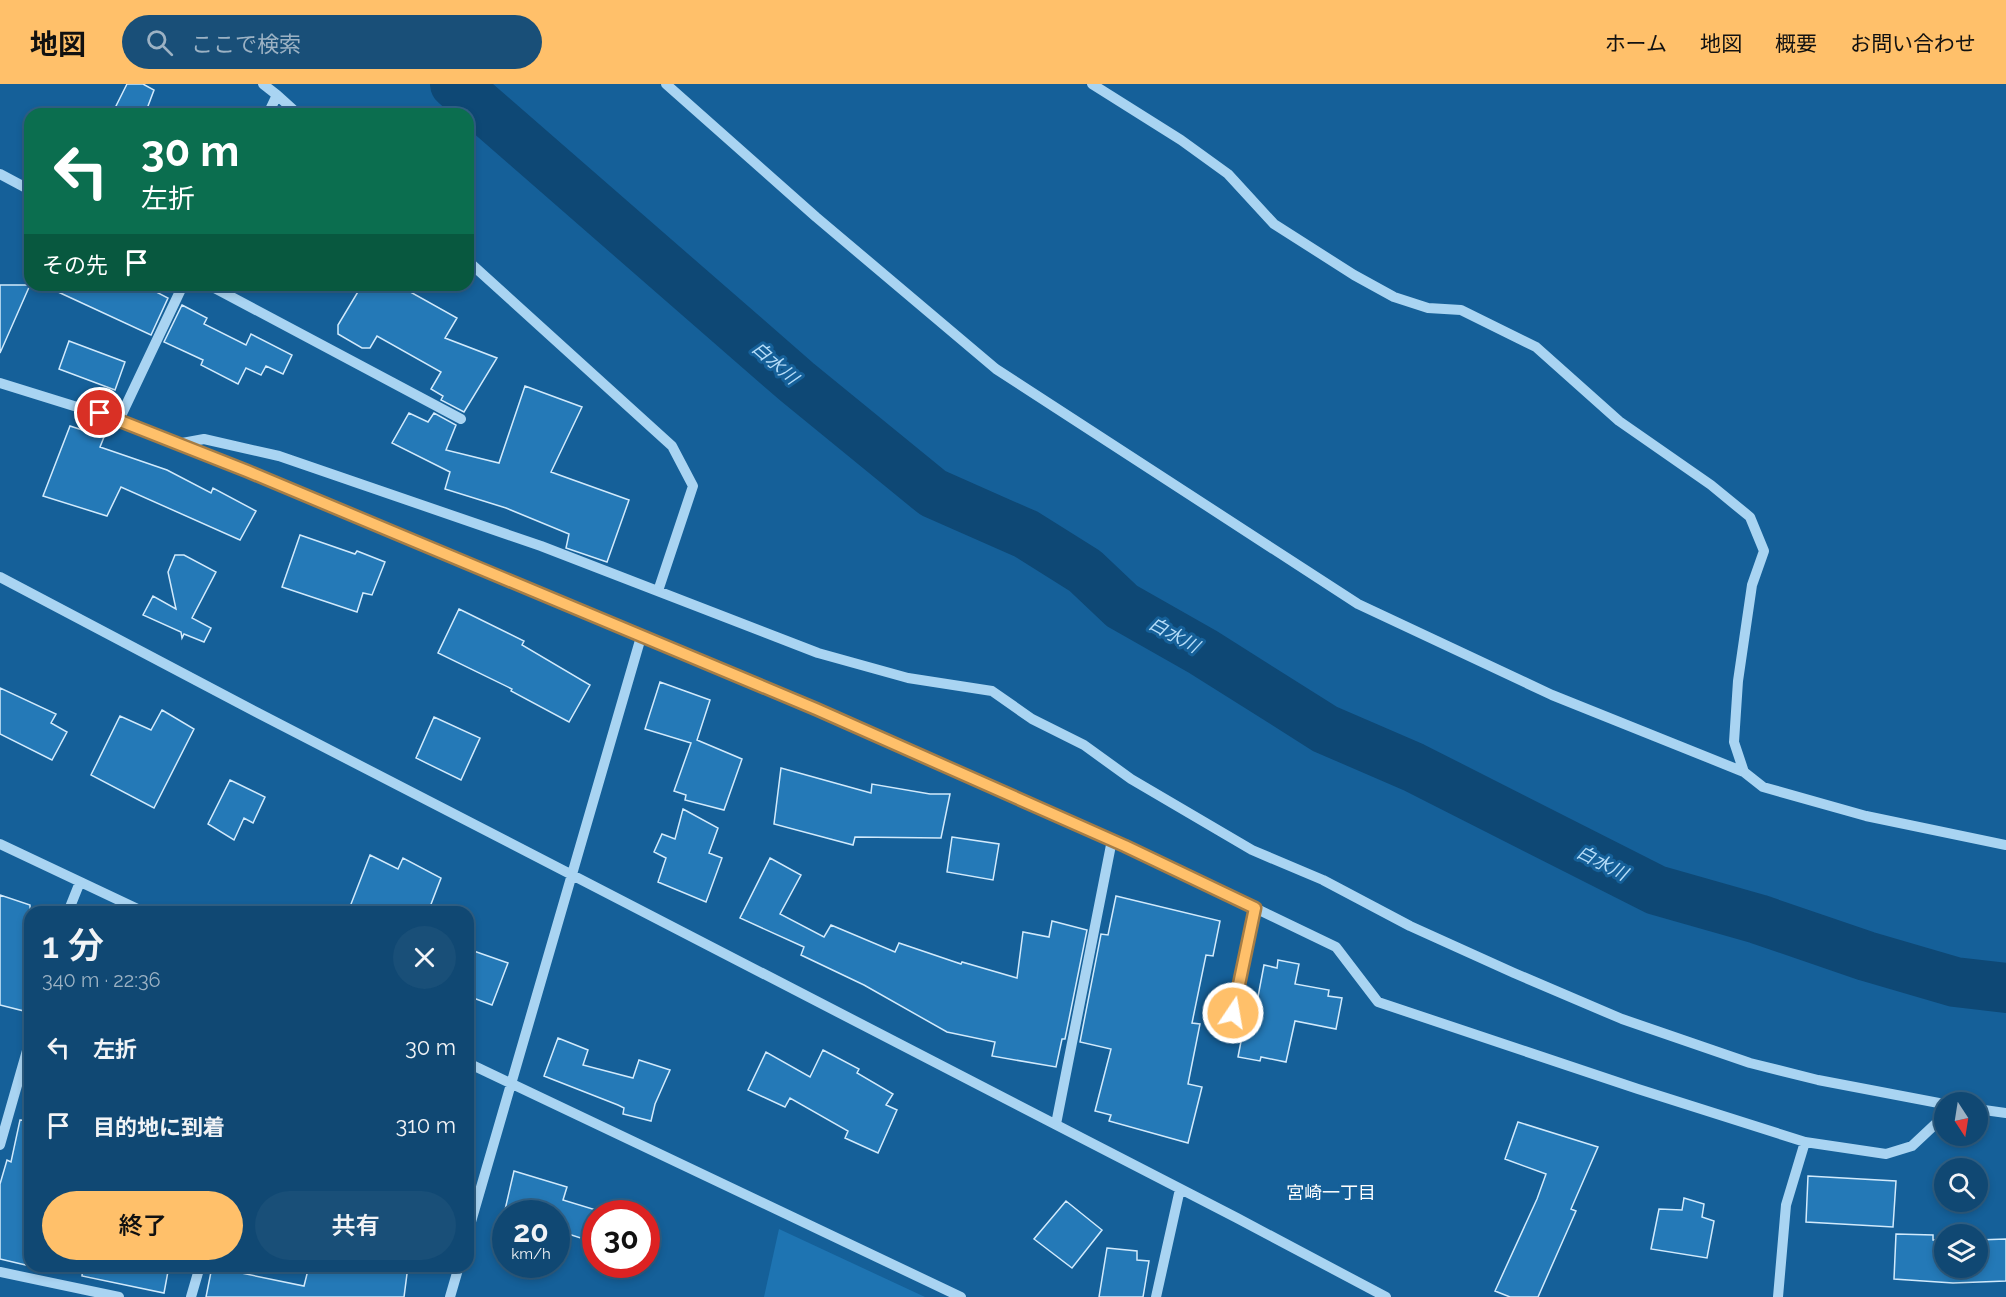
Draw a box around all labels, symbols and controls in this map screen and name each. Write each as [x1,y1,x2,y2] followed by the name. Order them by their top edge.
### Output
[122,15,542,69] search box
[143,26,176,59] icon: search
[30,28,86,61] text: 地図
[191,31,301,57] text: ここで検索
[1605,31,1667,56] text: ホーム
[1700,31,1742,56] text: 地図
[1775,31,1817,56] text: 概要
[1850,31,1976,56] text: お問い合わせ
[141,127,239,176] text: 30 m
[42,132,120,210] icon: left
[141,183,195,214] text: 左折
[120,246,153,279] icon: arrive
[42,252,108,278] text: その先
[748,337,804,390] water label: 白水川
[74,387,125,438] pin
[83,396,116,429] icon: arrive
[1146,612,1205,658] water label: 白水川
[1573,841,1633,885] water label: 白水川
[42,924,104,966] text: 1 分
[393,926,456,989] button: close
[42,968,161,992] text: 340 m · 22:36
[1201,981,1265,1045] position arrow
[42,1031,75,1064] icon: left
[405,1034,456,1060] text: 30 m
[93,1036,137,1062] text: 左折
[1934,1092,1988,1146] north arrow
[1934,1092,1988,1278] map controls
[42,1109,75,1142] icon: arrive
[396,1112,456,1138] text: 310 m
[93,1114,225,1140] text: 目的地に到着
[1934,1158,1988,1212] button: search
[1286,1182,1376,1203] district label: 宮崎一丁目
[42,1191,243,1260] button: 終了
[255,1191,456,1260] button: 共有
[582,1200,660,1278] speed limit sign: 30
[513,1214,549,1249] text: 20
[1934,1224,1988,1278] button: layers
[511,1245,551,1263] text: km/h

